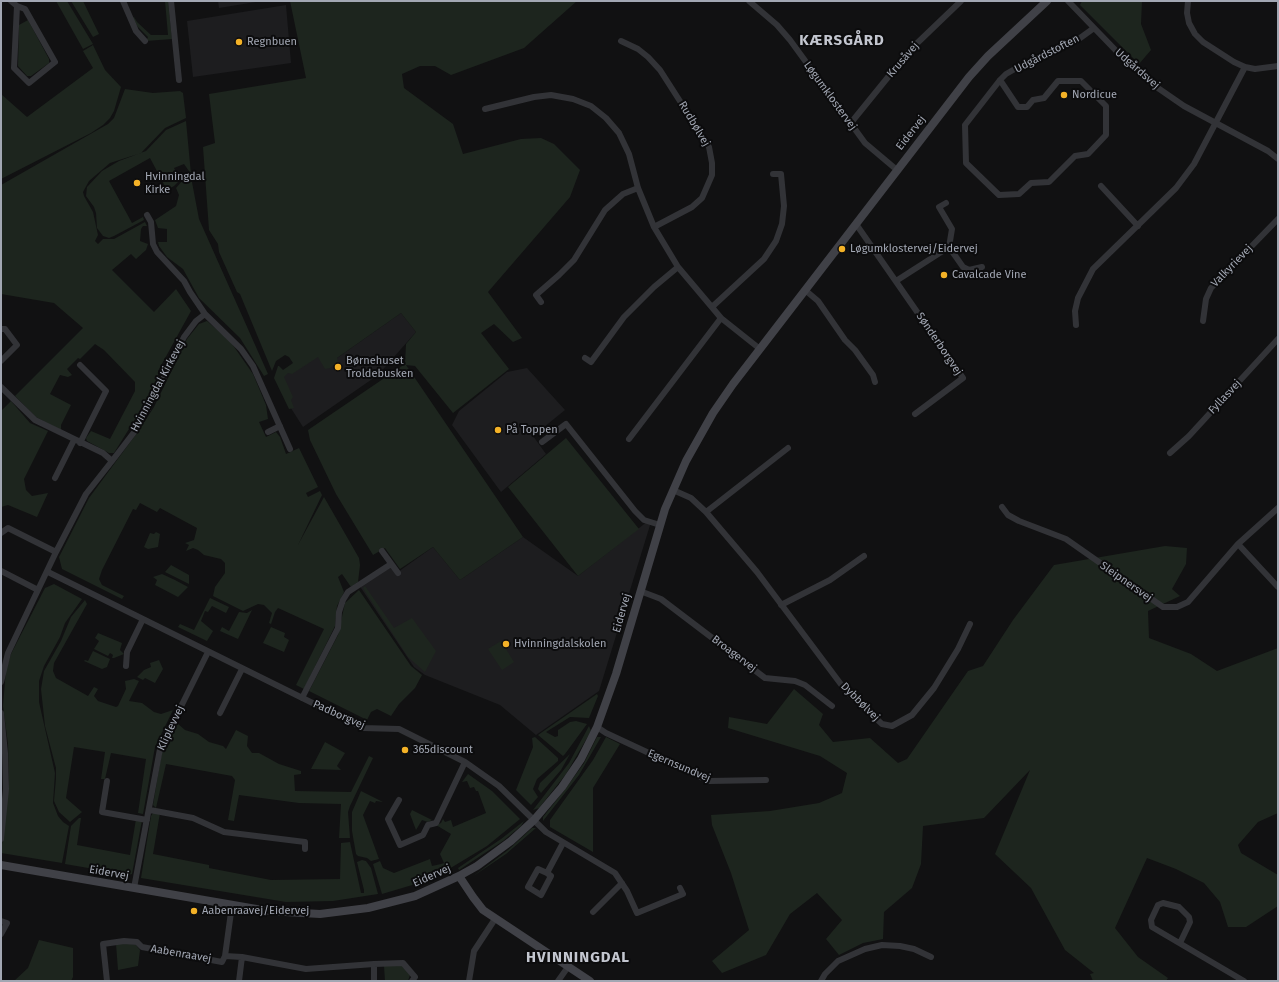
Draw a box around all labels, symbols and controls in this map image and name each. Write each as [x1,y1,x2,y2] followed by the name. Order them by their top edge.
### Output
[799,32,885,50] district label: KÆRSGÅRD
[1012,32,1082,76] street label: Udgårdstoften
[247,35,297,49] place label: Regnbuen
[234,37,244,47] marker: Regnbuen
[884,40,922,80] street label: Krusåvej
[1112,46,1162,92] street label: Udgårdsvej
[801,59,859,133] street label: Løgumklostervej
[1072,88,1117,102] place label: Nordicue
[1059,90,1069,100] marker: Nordicue
[675,99,713,149] street label: Rudbølvej
[893,113,929,153] street label: Eidervej
[145,170,205,196] place label: Hvinningdal Kirke
[132,178,142,188] marker: Hvinningdal Kirke
[850,242,978,256] place label: Løgumklostervej/Eidervej
[1209,242,1255,290] street label: Valkyrievej
[837,244,847,254] marker: Løgumklostervej/Eidervej
[952,268,1026,282] place label: Cavalcade Vine
[939,270,949,280] marker: Cavalcade Vine
[913,310,965,378] street label: Sønderborgvej
[128,338,188,434] street label: Hvinningdal Kirkevej
[346,354,413,380] place label: Børnehuset Troldebusken
[333,362,343,372] marker: Børnehuset Troldebusken
[1206,377,1244,417] street label: Fyllasvej
[506,423,558,437] place label: På Toppen
[493,425,503,435] marker: På Toppen
[1097,559,1155,605] street label: Sleipnersvej
[610,592,634,634] street label: Eidervej
[709,633,759,675] street label: Broagervej
[514,637,606,651] place label: Hvinningdalskolen
[501,639,511,649] marker: Hvinningdalskolen
[838,680,882,724] street label: Dybbølvej
[311,698,367,732] street label: Padborgvej
[155,703,187,753] street label: Kliplevvej
[413,743,473,757] place label: 365discount
[400,745,410,755] marker: 365discount
[646,747,712,785] street label: Egernsundvej
[411,862,453,890] street label: Eidervej
[88,863,130,883] street label: Eidervej
[202,904,309,918] place label: Aabenraavej/Eidervej
[189,906,199,916] marker: Aabenraavej/Eidervej
[150,942,212,966] street label: Aabenraavej
[526,949,630,967] district label: HVINNINGDAL

